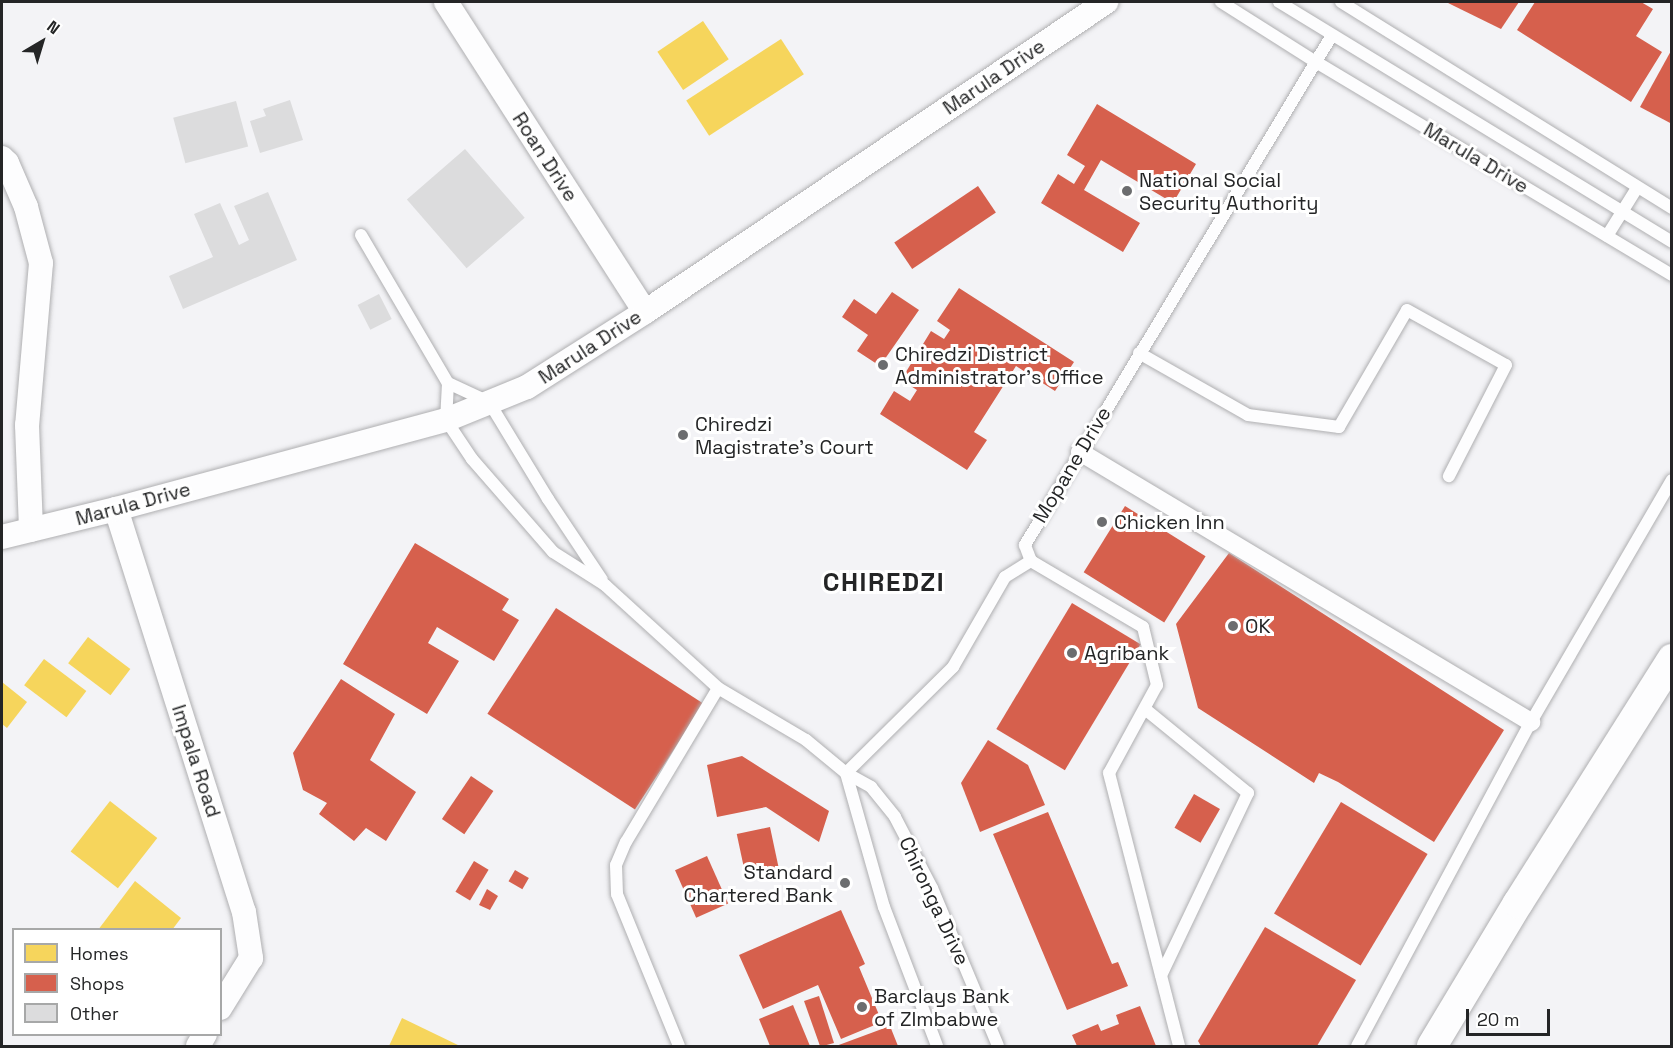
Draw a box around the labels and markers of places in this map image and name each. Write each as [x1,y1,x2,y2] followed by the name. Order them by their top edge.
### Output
[1139,168,1319,215] place label: National Social Security Authority
[1120,184,1134,198] marker: National Social Security Authority
[895,342,1104,389] place label: Chiredzi District Administrator's Office
[876,358,890,372] marker: Chiredzi District Administrator's Office
[695,412,874,459] place label: Chiredzi Magistrate's Court
[676,428,690,442] marker: Chiredzi Magistrate's Court
[1114,510,1225,534] place label: Chicken Inn
[1095,515,1109,529] marker: Chicken Inn
[1245,614,1271,638] place label: OK
[1226,619,1240,633] marker: OK
[1084,641,1169,665] place label: Agribank
[1065,646,1079,660] marker: Agribank
[683,860,833,907] place label: Standard Chartered Bank
[838,876,852,890] marker: Standard Chartered Bank
[874,984,1010,1031] place label: Barclays Bank of ZImbabwe
[855,1000,869,1014] marker: Barclays Bank of ZImbabwe

